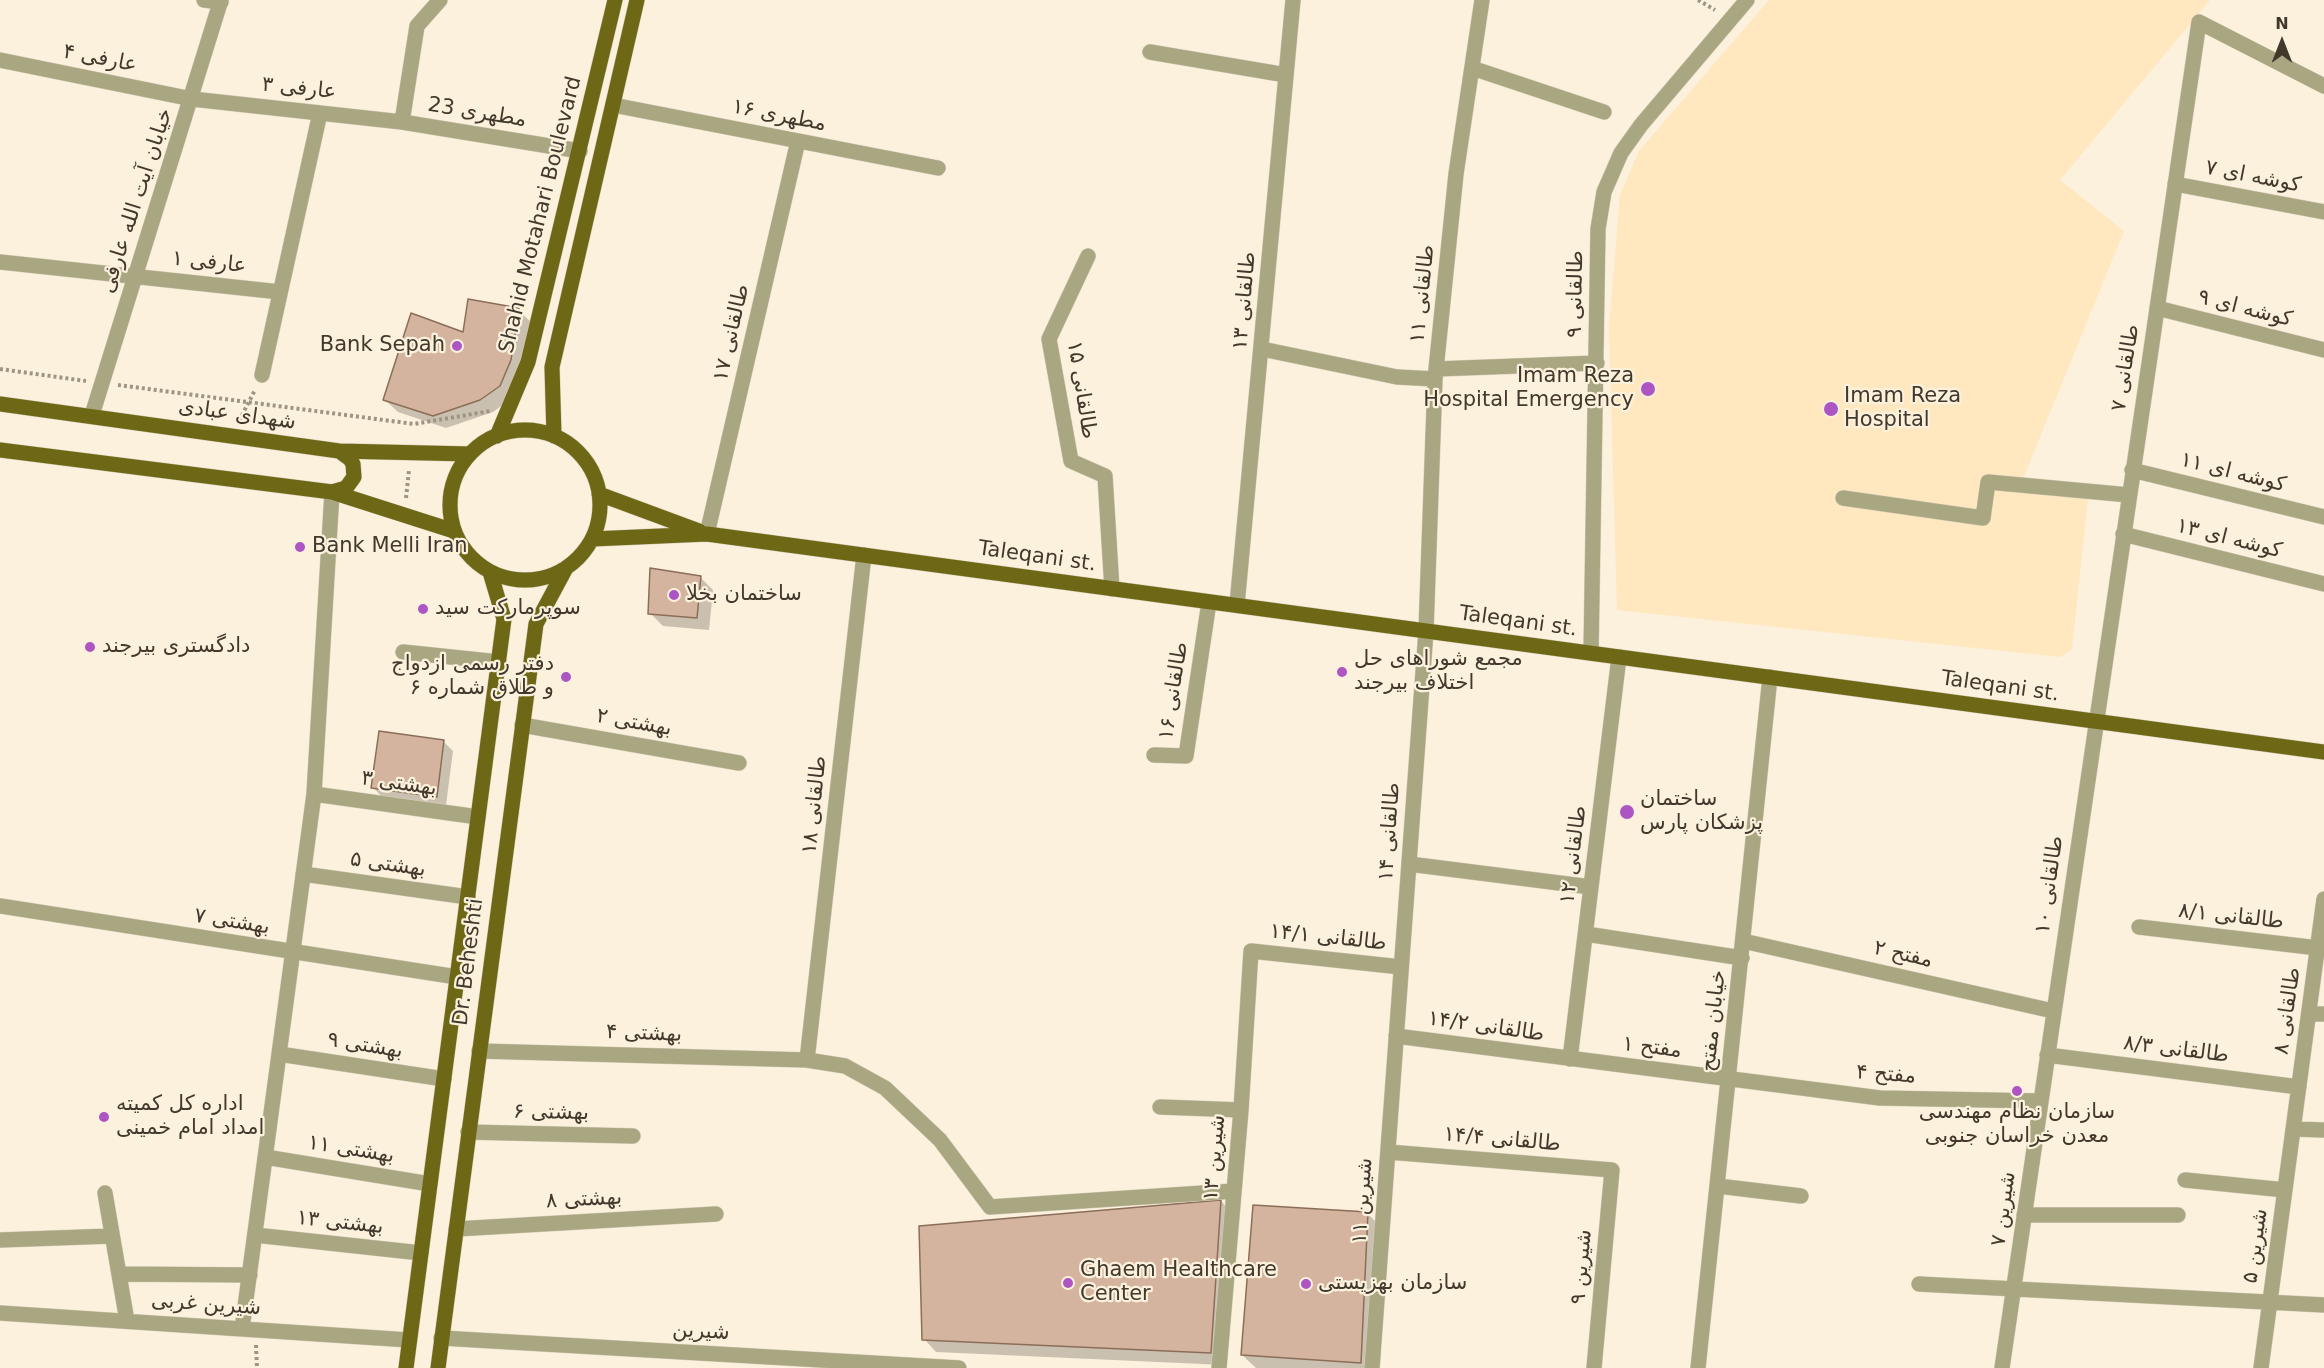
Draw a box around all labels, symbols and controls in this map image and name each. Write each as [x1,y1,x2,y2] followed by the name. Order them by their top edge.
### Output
[2252,12,2312,72] north arrow
[2275,14,2289,33] text: N
[61,40,139,78] street label: عارفی ۴
[261,73,337,105] street label: عارفی ۳
[494,74,588,356] street label: Shahid Motahari Boulevard
[426,93,528,133] street label: مطهری 23
[730,95,828,137] street label: مطهری ۱۶
[95,105,179,297] street label: خیابان آیت الله عارفی
[2203,155,2303,199] street label: کوشه ای ۷
[1405,243,1441,345] street label: طالقانی ۱۱
[171,247,247,279] street label: عارفی ۱
[1563,250,1589,338] street label: طالقانی ۹
[1228,251,1262,351] street label: طالقانی ۱۳
[709,282,755,384] street label: طالقانی ۱۷
[2195,285,2295,333] street label: کوشه ای ۹
[2107,323,2145,413] street label: طالقانی ۷
[320,333,445,359] place label: Bank Sepah
[450,339,464,353] marker: Bank Sepah
[1061,339,1101,441] street label: طالقانی ۱۵
[1423,364,1634,414] place label: Imam Reza Hospital Emergency
[1639,380,1657,398] marker: Imam Reza Hospital Emergency
[1844,384,1961,434] place label: Imam Reza Hospital
[177,394,297,436] street label: شهدای عبادی
[1822,400,1840,418] marker: Imam Reza Hospital
[2178,448,2288,498] street label: کوشه ای ۱۱
[2174,514,2284,564] street label: کوشه ای ۱۳
[312,534,468,560] place label: Bank Melli Iran
[976,536,1098,578] street label: Taleqani st.
[293,540,307,554] marker: Bank Melli Iran
[686,582,802,608] place label: ساختمان بخلا
[667,588,681,602] marker: ساختمان بخلا
[435,596,581,622] place label: سوپرمارکت سید
[1457,601,1579,643] street label: Taleqani st.
[416,602,430,616] marker: سوپرمارکت سید
[102,634,250,660] place label: دادگستری بیرجند
[83,640,97,654] marker: دادگستری بیرجند
[1154,640,1194,742] street label: طالقانی ۱۶
[1354,647,1523,697] place label: مجمع شوراهای حل اختلاف بیرجند
[391,652,554,702] place label: دفتر رسمی ازدواج و طلاق شماره ۶
[1335,665,1349,679] marker: مجمع شوراهای حل اختلاف بیرجند
[1939,666,2061,708] street label: Taleqani st.
[559,670,573,684] marker: دفتر رسمی ازدواج و طلاق شماره ۶
[594,704,674,742] street label: بهشتی ۲
[797,754,833,856] street label: طالقانی ۱۸
[360,766,438,802] street label: بهشتی ۳
[1374,782,1406,882] street label: طالقانی ۱۴
[1640,787,1763,837] place label: ساختمان پزشکان پارس
[1618,803,1636,821] marker: ساختمان پزشکان پارس
[1555,804,1593,906] street label: طالقانی ۱۲
[2031,834,2069,936] street label: طالقانی ۱۰
[349,847,427,883] street label: بهشتی ۵
[449,897,489,1027] street label: Dr. Beheshti
[2177,899,2285,935] street label: طالقانی ۸/۱
[192,904,272,940] street label: بهشتی ۷
[1268,919,1388,957] street label: طالقانی ۱۴/۱
[1871,936,1935,974] street label: مفتح ۲
[2269,966,2307,1056] street label: طالقانی ۸
[1696,969,1732,1073] street label: خیابان مفتح
[1426,1006,1546,1048] street label: طالقانی ۱۴/۲
[606,1020,682,1048] street label: بهشتی ۴
[325,1028,405,1064] street label: بهشتی ۹
[2122,1031,2230,1069] street label: طالقانی ۸/۳
[1621,1032,1683,1064] street label: مفتح ۱
[1855,1060,1917,1090] street label: مفتح ۴
[2010,1084,2024,1098] marker: سازمان نظام مهندسی معدن خراسان جنوبی
[116,1092,264,1142] place label: اداره کل کمیته امداد امام خمینی
[513,1100,589,1126] street label: بهشتی ۶
[1919,1100,2115,1150] place label: سازمان نظام مهندسی معدن خراسان جنوبی
[97,1110,111,1124] marker: اداره کل کمیته امداد امام خمینی
[1199,1114,1231,1202] street label: شیرین ۱۳
[1442,1122,1562,1158] street label: طالقانی ۱۴/۴
[306,1131,396,1169] street label: بهشتی ۱۱
[1347,1157,1379,1245] street label: شیرین ۱۱
[1986,1170,2022,1248] street label: شیرین ۷
[545,1185,623,1215] street label: بهشتی ۸
[295,1206,385,1240] street label: بهشتی ۱۳
[2238,1207,2274,1285] street label: شیرین ۵
[1566,1228,1598,1306] street label: شیرین ۹
[1080,1258,1277,1308] place label: Ghaem Healthcare Center
[1318,1271,1467,1297] place label: سازمان بهزیستی
[1061,1276,1075,1290] marker: Ghaem Healthcare Center
[1299,1277,1313,1291] marker: سازمان بهزیستی
[150,1289,262,1321] street label: شیرین غربی
[672,1318,730,1346] street label: شیرین

